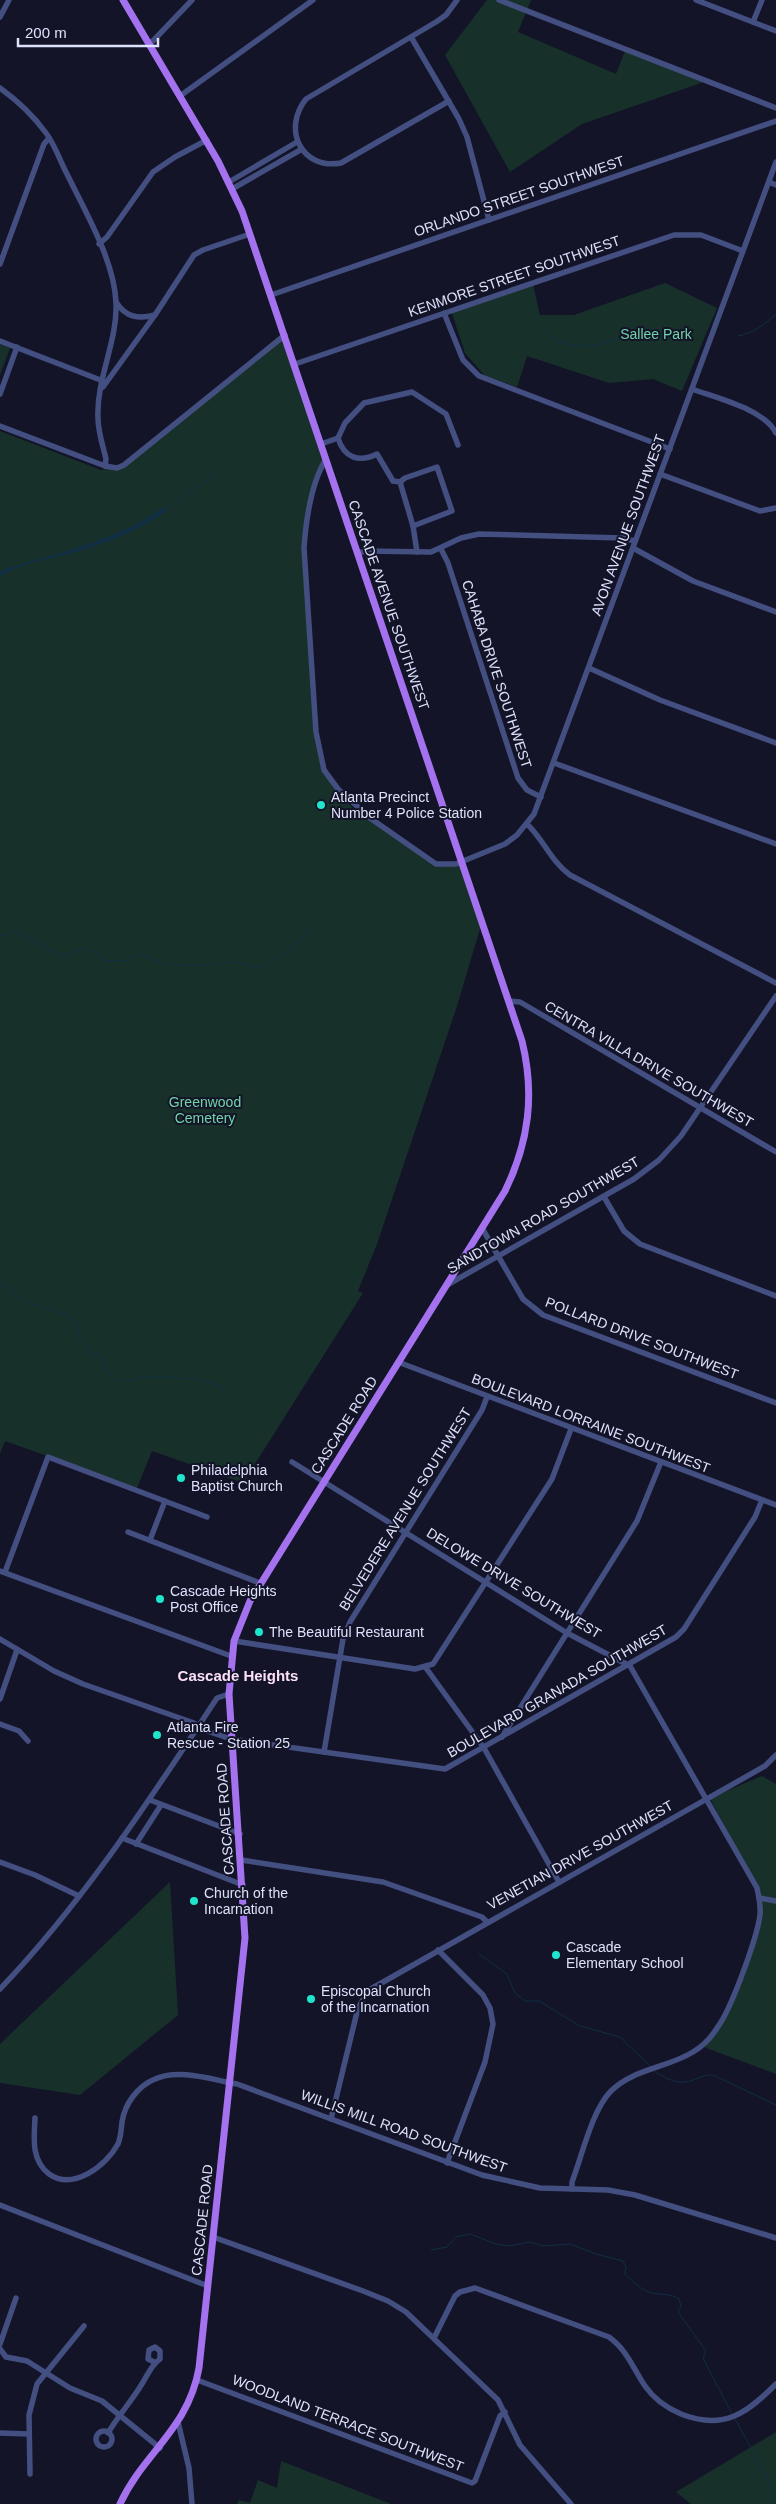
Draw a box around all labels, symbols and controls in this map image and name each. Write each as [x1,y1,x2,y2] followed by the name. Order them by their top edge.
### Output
[18,15,158,47] scale bar
[25,24,67,41] text: 200 m
[412,152,627,240] street label: ORLANDO STREET SOUTHWEST
[406,232,622,320] street label: KENMORE STREET SOUTHWEST
[620,326,693,342] park label: Sallee Park
[588,432,668,618] street label: AVON AVENUE SOUTHWEST
[346,498,433,712] street label: CASCADE AVENUE SOUTHWEST
[459,578,535,770] street label: CAHABA DRIVE SOUTHWEST
[331,789,482,821] place label: Atlanta Precinct Number 4 Police Station
[315,799,327,811] marker: Atlanta Precinct Number 4 Police Station
[542,998,756,1131] street label: CENTRA VILLA DRIVE SOUTHWEST
[169,1094,241,1126] park label: Greenwood Cemetery
[444,1153,642,1277] street label: SANDTOWN ROAD SOUTHWEST
[543,1294,741,1382] street label: POLLARD DRIVE SOUTHWEST
[470,1370,713,1476] street label: BOULEVARD LORRAINE SOUTHWEST
[308,1373,380,1477] street label: CASCADE ROAD
[336,1404,475,1613] street label: BELVEDERE AVENUE SOUTHWEST
[191,1462,283,1494] place label: Philadelphia Baptist Church
[175,1472,187,1484] marker: Philadelphia Baptist Church
[424,1524,605,1642] street label: DELOWE DRIVE SOUTHWEST
[170,1583,277,1615] place label: Cascade Heights Post Office
[154,1593,166,1605] marker: Cascade Heights Post Office
[444,1621,670,1761] street label: BOULEVARD GRANADA SOUTHWEST
[269,1624,424,1640] place label: The Beautiful Restaurant
[253,1626,265,1638] marker: The Beautiful Restaurant
[178,1667,298,1684] district label: Cascade Heights
[167,1719,290,1751] place label: Atlanta Fire Rescue - Station 25
[151,1729,163,1741] marker: Atlanta Fire Rescue - Station 25
[213,1763,237,1875] street label: CASCADE ROAD
[484,1797,676,1913] street label: VENETIAN DRIVE SOUTHWEST
[204,1885,288,1917] place label: Church of the Incarnation
[188,1895,200,1907] marker: Church of the Incarnation
[566,1939,684,1971] place label: Cascade Elementary School
[550,1949,562,1961] marker: Cascade Elementary School
[321,1983,431,2015] place label: Episcopal Church of the Incarnation
[305,1993,317,2005] marker: Episcopal Church of the Incarnation
[299,2086,510,2176] street label: WILLIS MILL ROAD SOUTHWEST
[188,2163,216,2277] street label: CASCADE ROAD
[230,2371,466,2475] street label: WOODLAND TERRACE SOUTHWEST

